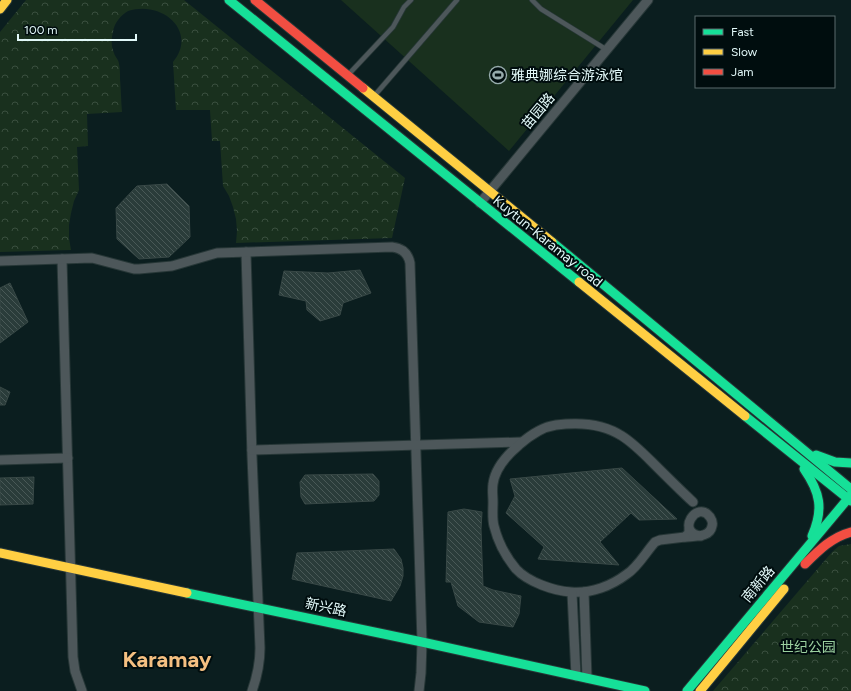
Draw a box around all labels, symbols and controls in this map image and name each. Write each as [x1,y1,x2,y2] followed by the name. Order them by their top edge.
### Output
[18,16,136,42] scale bar
[695,16,835,88] legend
[24,23,58,37] text: 100 m
[731,25,754,39] text: Fast
[731,45,758,59] text: Slow
[488,65,508,85] sports icon: 雅典娜综合游泳馆
[731,65,754,79] text: Jam
[511,67,623,84] place label: 雅典娜综合游泳馆
[518,90,558,133] street label: 苗园路
[490,192,606,291] street label: Kuytun-Karamay road
[738,563,778,606] street label: 南新路
[304,595,348,620] street label: 新兴路
[780,639,836,656] park label: 世纪公园
[122,646,212,673] district label: Karamay

